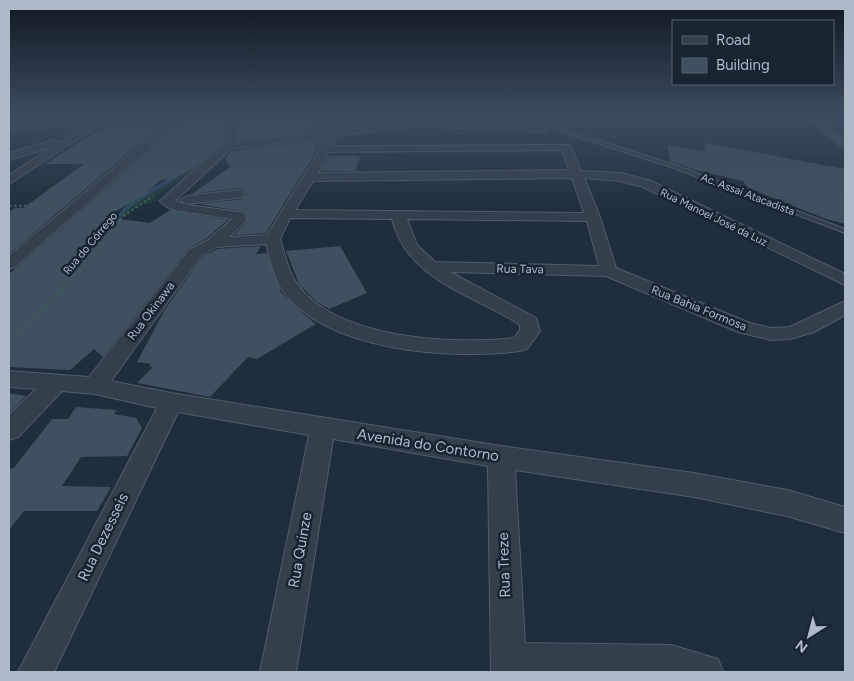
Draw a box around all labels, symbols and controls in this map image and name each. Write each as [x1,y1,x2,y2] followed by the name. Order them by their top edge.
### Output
[672,20,834,85] legend
[716,31,751,49] text: Road
[716,56,770,74] text: Building
[699,171,797,218] street label: Ac. Assaí Atacadista
[658,186,770,249] street label: Rua Manoel José da Luz
[61,209,120,277] street label: Rua do Córrego
[496,262,544,276] street label: Rua Tava
[125,279,177,343] street label: Rua Okinawa
[649,282,749,334] street label: Rua Bahia Formosa
[356,425,500,465] street label: Avenida do Contorno
[74,490,132,584] street label: Rua Dezesseis
[284,511,316,589] street label: Rua Quinze
[494,532,514,598] street label: Rua Treze
[784,611,834,661] north arrow
[792,636,811,656] text: N

